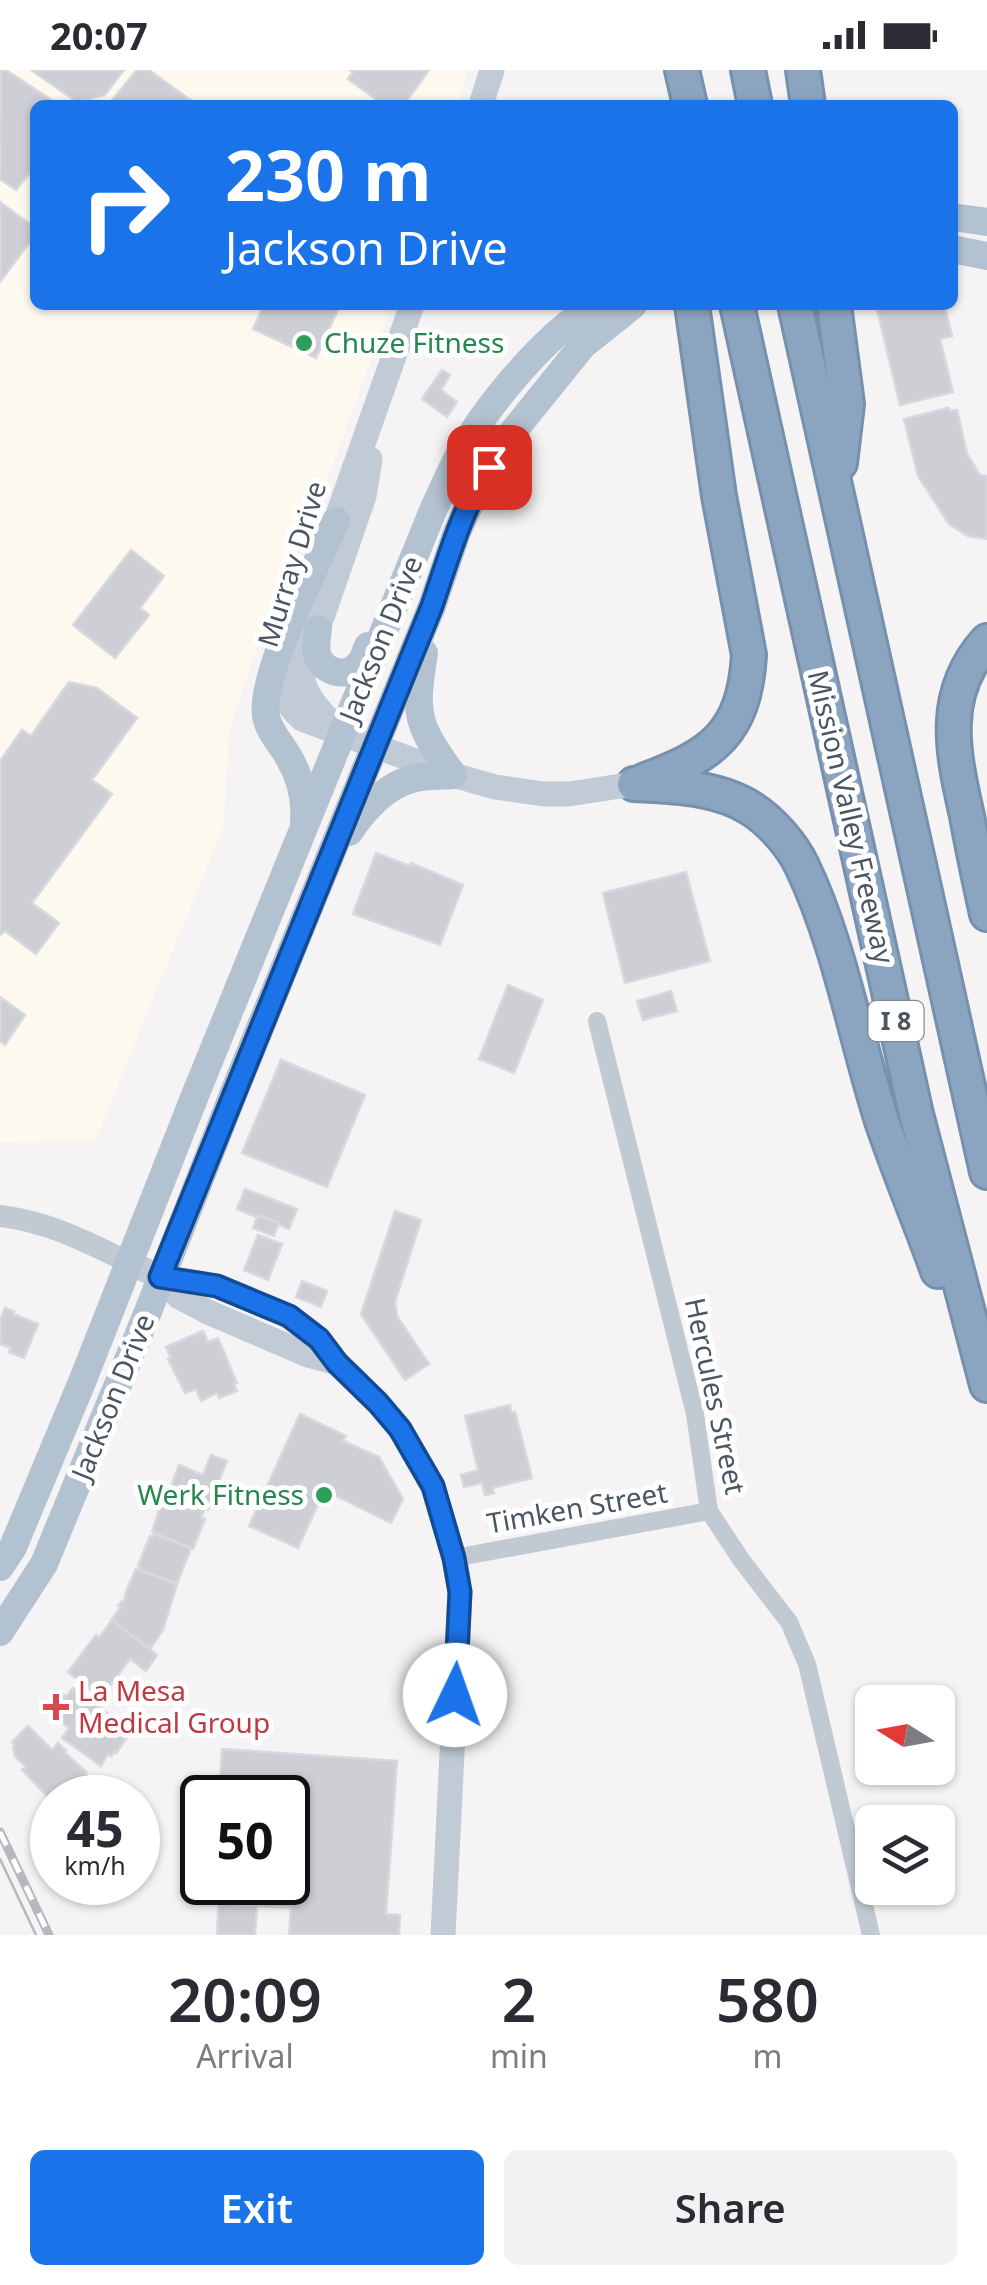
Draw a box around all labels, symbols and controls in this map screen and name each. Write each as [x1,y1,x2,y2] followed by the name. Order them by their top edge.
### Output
[50,9,148,61] text: 20:07
[225,126,432,222] text: 230 m
[60,140,190,270] icon: right
[225,217,508,278] text: Jackson Drive
[324,323,504,361] place label: Chuze Fitness
[293,332,315,354] marker: Chuze Fitness
[447,425,532,510] pin
[462,440,517,495] icon: arrive
[248,476,334,651] street label: Murray Drive
[328,550,431,730] street label: Jackson Drive
[800,666,904,968] street label: Mission Valley Freeway
[868,1001,924,1041] road number: I 8
[677,1294,755,1498] street label: Hercules Street
[60,1308,163,1488] street label: Jackson Drive
[484,1472,670,1542] street label: Timken Street
[137,1475,304,1513] place label: Werk Fitness
[313,1484,335,1506] marker: Werk Fitness
[403,1643,507,1747] position arrow
[78,1671,270,1741] place label: La Mesa Medical Group
[855,1685,955,1785] north arrow
[855,1685,955,1905] map controls
[43,1694,69,1720] marker: La Mesa Medical Group
[180,1775,310,1905] speed limit sign: 50
[66,1794,124,1862] text: 45
[855,1805,955,1905] button: layers
[64,1848,126,1882] text: km/h
[168,1958,322,2040] text: 20:09
[502,1958,536,2040] text: 2
[716,1958,819,2040] text: 580
[196,2034,294,2077] text: Arrival
[490,2034,548,2077] text: min
[752,2034,782,2077] text: m
[30,2150,484,2265] button: Exit
[504,2150,957,2265] button: Share

